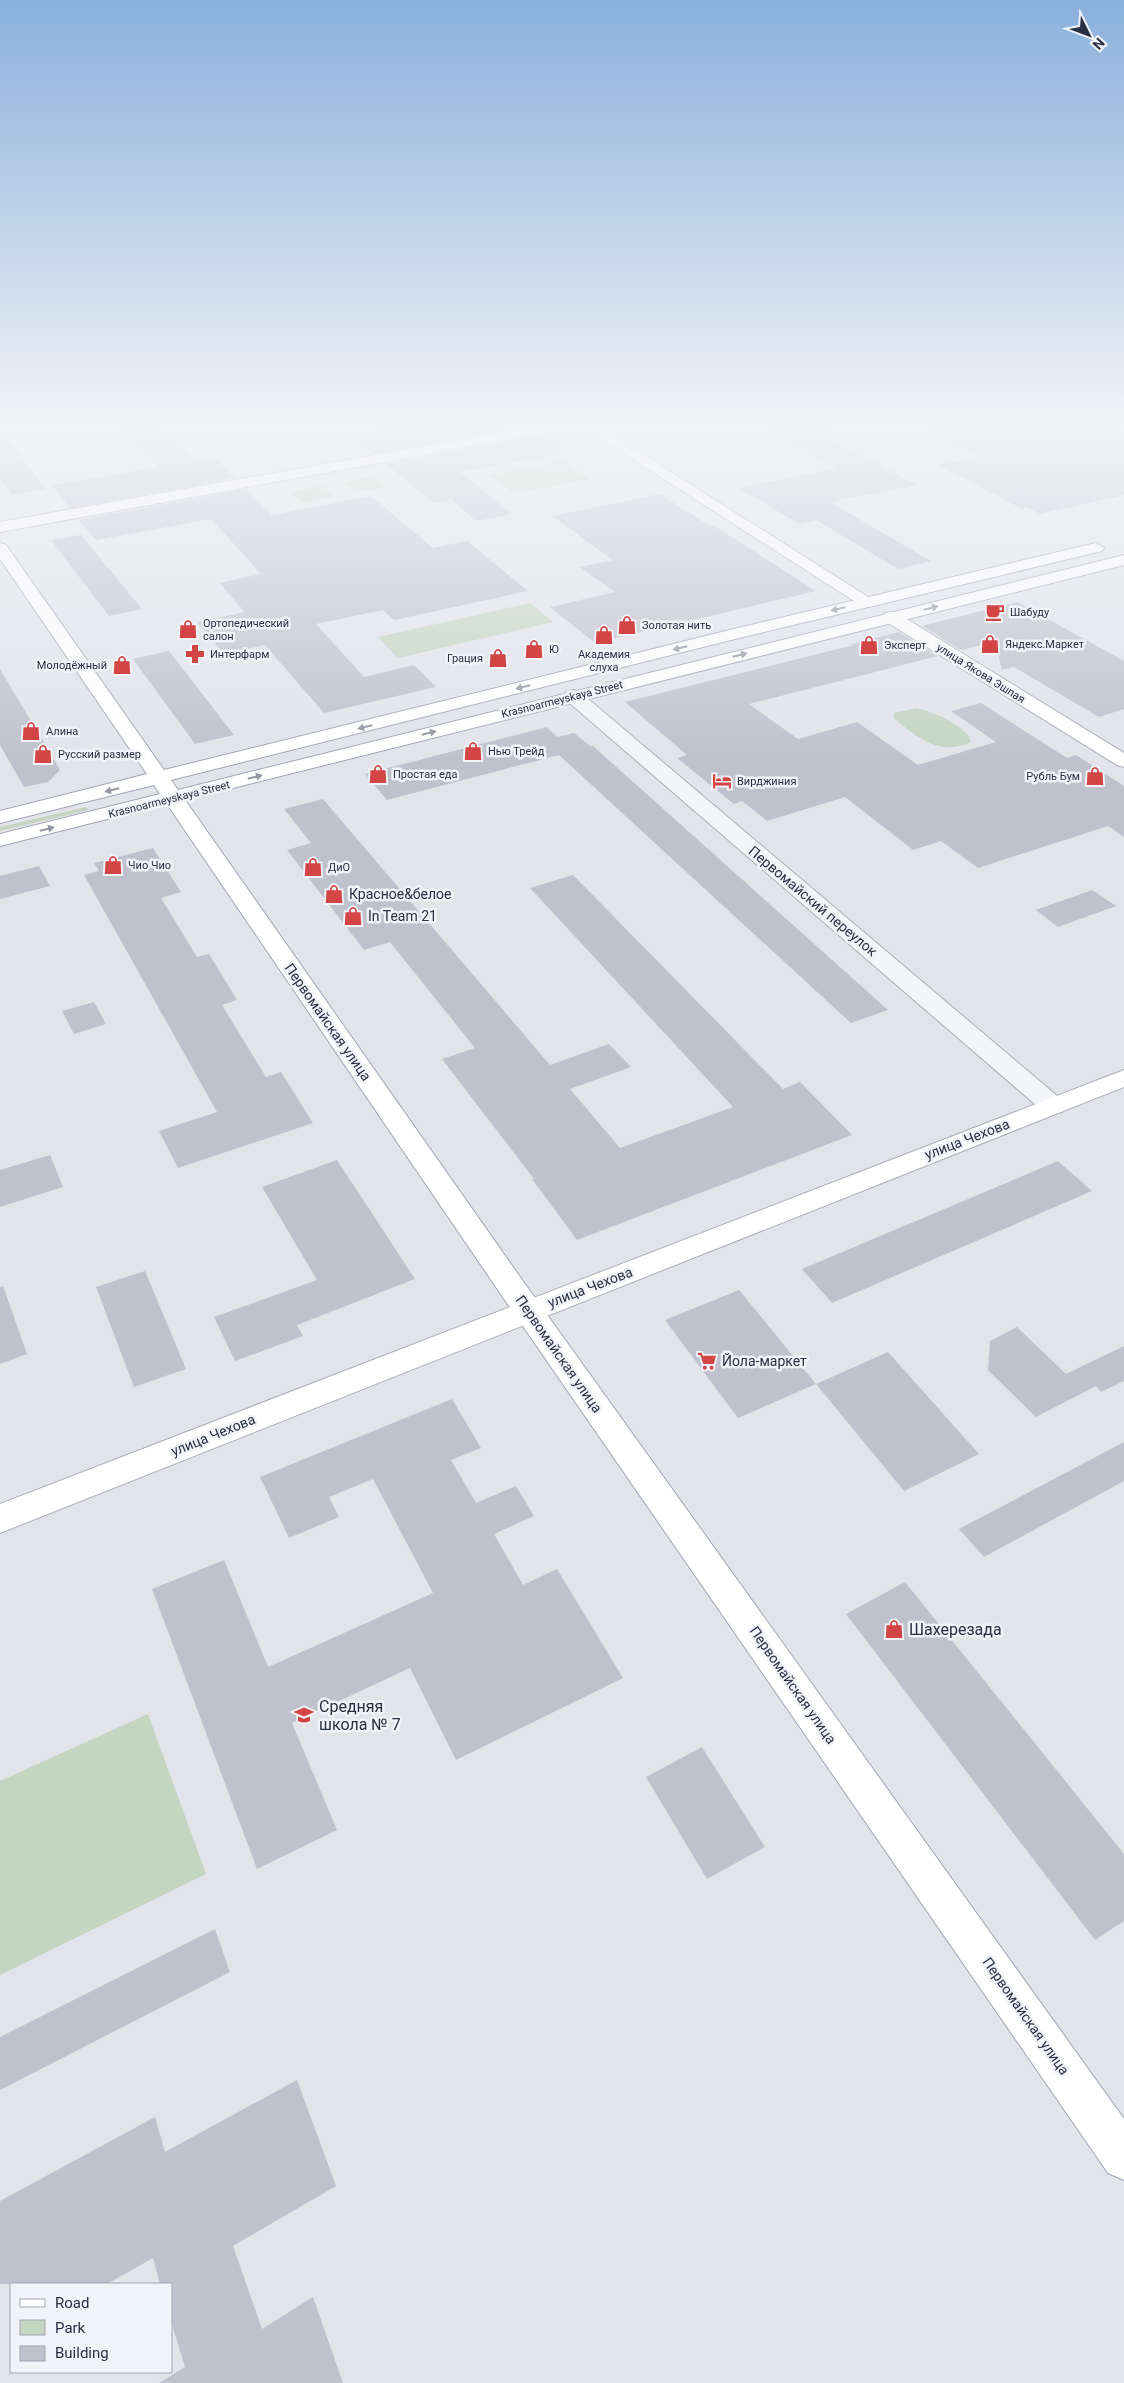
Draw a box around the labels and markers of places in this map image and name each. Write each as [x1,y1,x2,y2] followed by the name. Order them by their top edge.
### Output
[984,601,1006,623] cafe icon: Шабуду
[1010,606,1050,619] place label: Шабуду
[616,614,638,636] shop icon: Золотая нить
[203,617,289,643] place label: Ортопедический салон
[177,618,199,640] shop icon: Ортопедический салон
[642,619,711,632] place label: Золотая нить
[593,624,615,646] shop icon: Академия слуха
[979,633,1001,655] shop icon: Яндекс.Маркет
[858,634,880,656] shop icon: Эксперт
[523,638,545,660] shop icon: Ю
[1005,638,1085,651] place label: Яндекс.Маркет
[884,639,927,652] place label: Эксперт
[184,643,206,665] pharmacy icon: Интерфарм
[549,643,559,656] place label: Ю
[487,647,509,669] shop icon: Грация
[210,648,269,661] place label: Интерфарм
[578,648,630,674] place label: Академия слуха
[447,652,483,665] place label: Грация
[111,654,133,676] shop icon: Молодёжный
[37,659,107,672] place label: Молодёжный
[20,720,42,742] shop icon: Алина
[46,725,78,738] place label: Алина
[462,740,484,762] shop icon: Нью Трейд
[32,743,54,765] shop icon: Русский размер
[488,745,545,758] place label: Нью Трейд
[58,748,141,761] place label: Русский размер
[367,763,389,785] shop icon: Простая еда
[1084,765,1106,787] shop icon: Рубль Бум
[393,768,457,781] place label: Простая еда
[711,770,733,792] hotel icon: Вирджиния
[1026,770,1080,783] place label: Рубль Бум
[737,775,796,788] place label: Вирджиния
[102,854,124,876] shop icon: Чио Чио
[302,856,324,878] shop icon: ДиО
[128,859,171,872] place label: Чио Чио
[328,861,350,874] place label: ДиО
[323,883,345,905] shop icon: Красное&белое
[349,886,452,902] place label: Красное&белое
[342,905,364,927] shop icon: In Team 21
[368,908,437,924] place label: In Team 21
[696,1350,718,1372] supermarket icon: Йола-маркет
[722,1353,807,1369] place label: Йола-маркет
[883,1618,905,1640] shop icon: Шахерезада
[909,1620,1002,1639] place label: Шахерезада
[319,1697,401,1734] place label: Средняя школа № 7
[293,1704,315,1726] school or university icon: Средняя школа № 7

